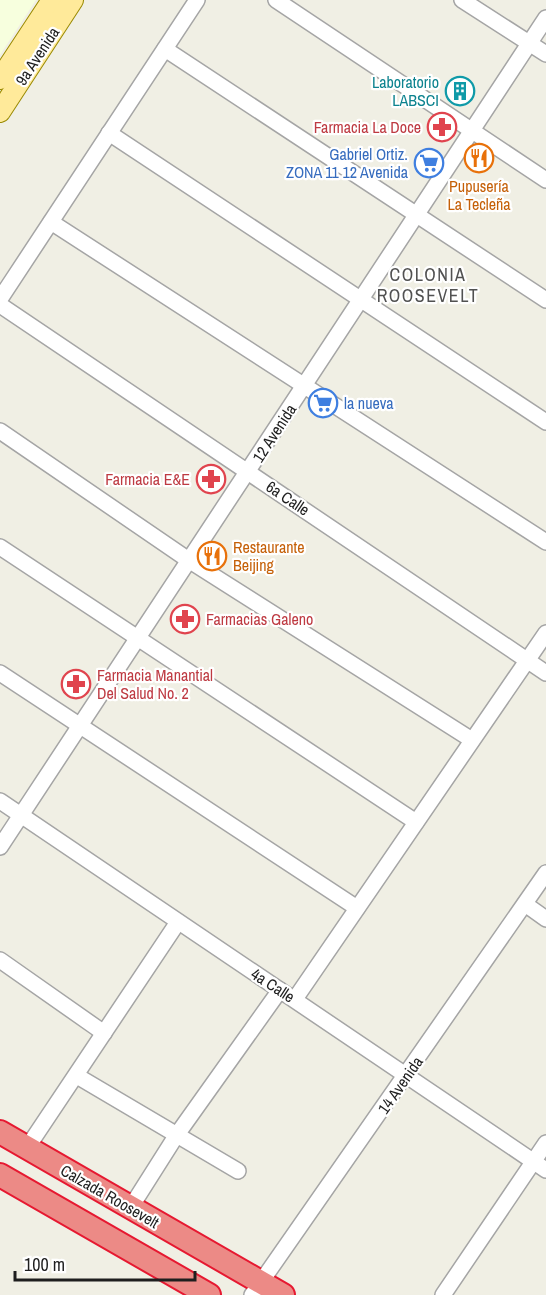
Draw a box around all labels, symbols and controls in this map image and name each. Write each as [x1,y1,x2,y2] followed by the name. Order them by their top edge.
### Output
[10,22,64,89] street label: 9a Avenida
[372,71,439,111] place label: Laboratorio LABSCI
[444,75,476,107] building icon: Laboratorio LABSCI
[426,111,458,143] pharmacy icon: Farmacia La Doce
[314,116,421,138] place label: Farmacia La Doce
[463,142,495,174] restaurant icon: Pupusería La Tecleña
[286,143,409,183] place label: Gabriel Ortiz. ZONA 11 12 Avenida
[413,147,445,179] supermarket icon: Gabriel Ortiz. ZONA 11 12 Avenida
[447,175,511,215] place label: Pupusería La Tecleña
[377,262,479,308] district label: COLONIA ROOSEVELT
[307,387,339,419] supermarket icon: la nueva
[344,392,394,414] place label: la nueva
[247,399,301,466] street label: 12 Avenida
[195,463,227,495] pharmacy icon: Farmacia E&E
[105,468,190,490] place label: Farmacia E&E
[262,475,314,521] street label: 6a Calle
[233,536,304,576] place label: Restaurante Beijing
[196,540,228,572] restaurant icon: Restaurante Beijing
[169,603,201,635] pharmacy icon: Farmacias Galeno
[206,608,313,630] place label: Farmacias Galeno
[97,664,213,704] place label: Farmacia Manantial Del Salud No. 2
[60,668,92,700] pharmacy icon: Farmacia Manantial Del Salud No. 2
[247,963,299,1007] street label: 4a Calle
[372,1051,428,1118] street label: 14 Avenida
[57,1159,163,1233] street label: Calzada Roosevelt
[15,1244,195,1282] scale bar
[24,1252,65,1277] text: 100 m

